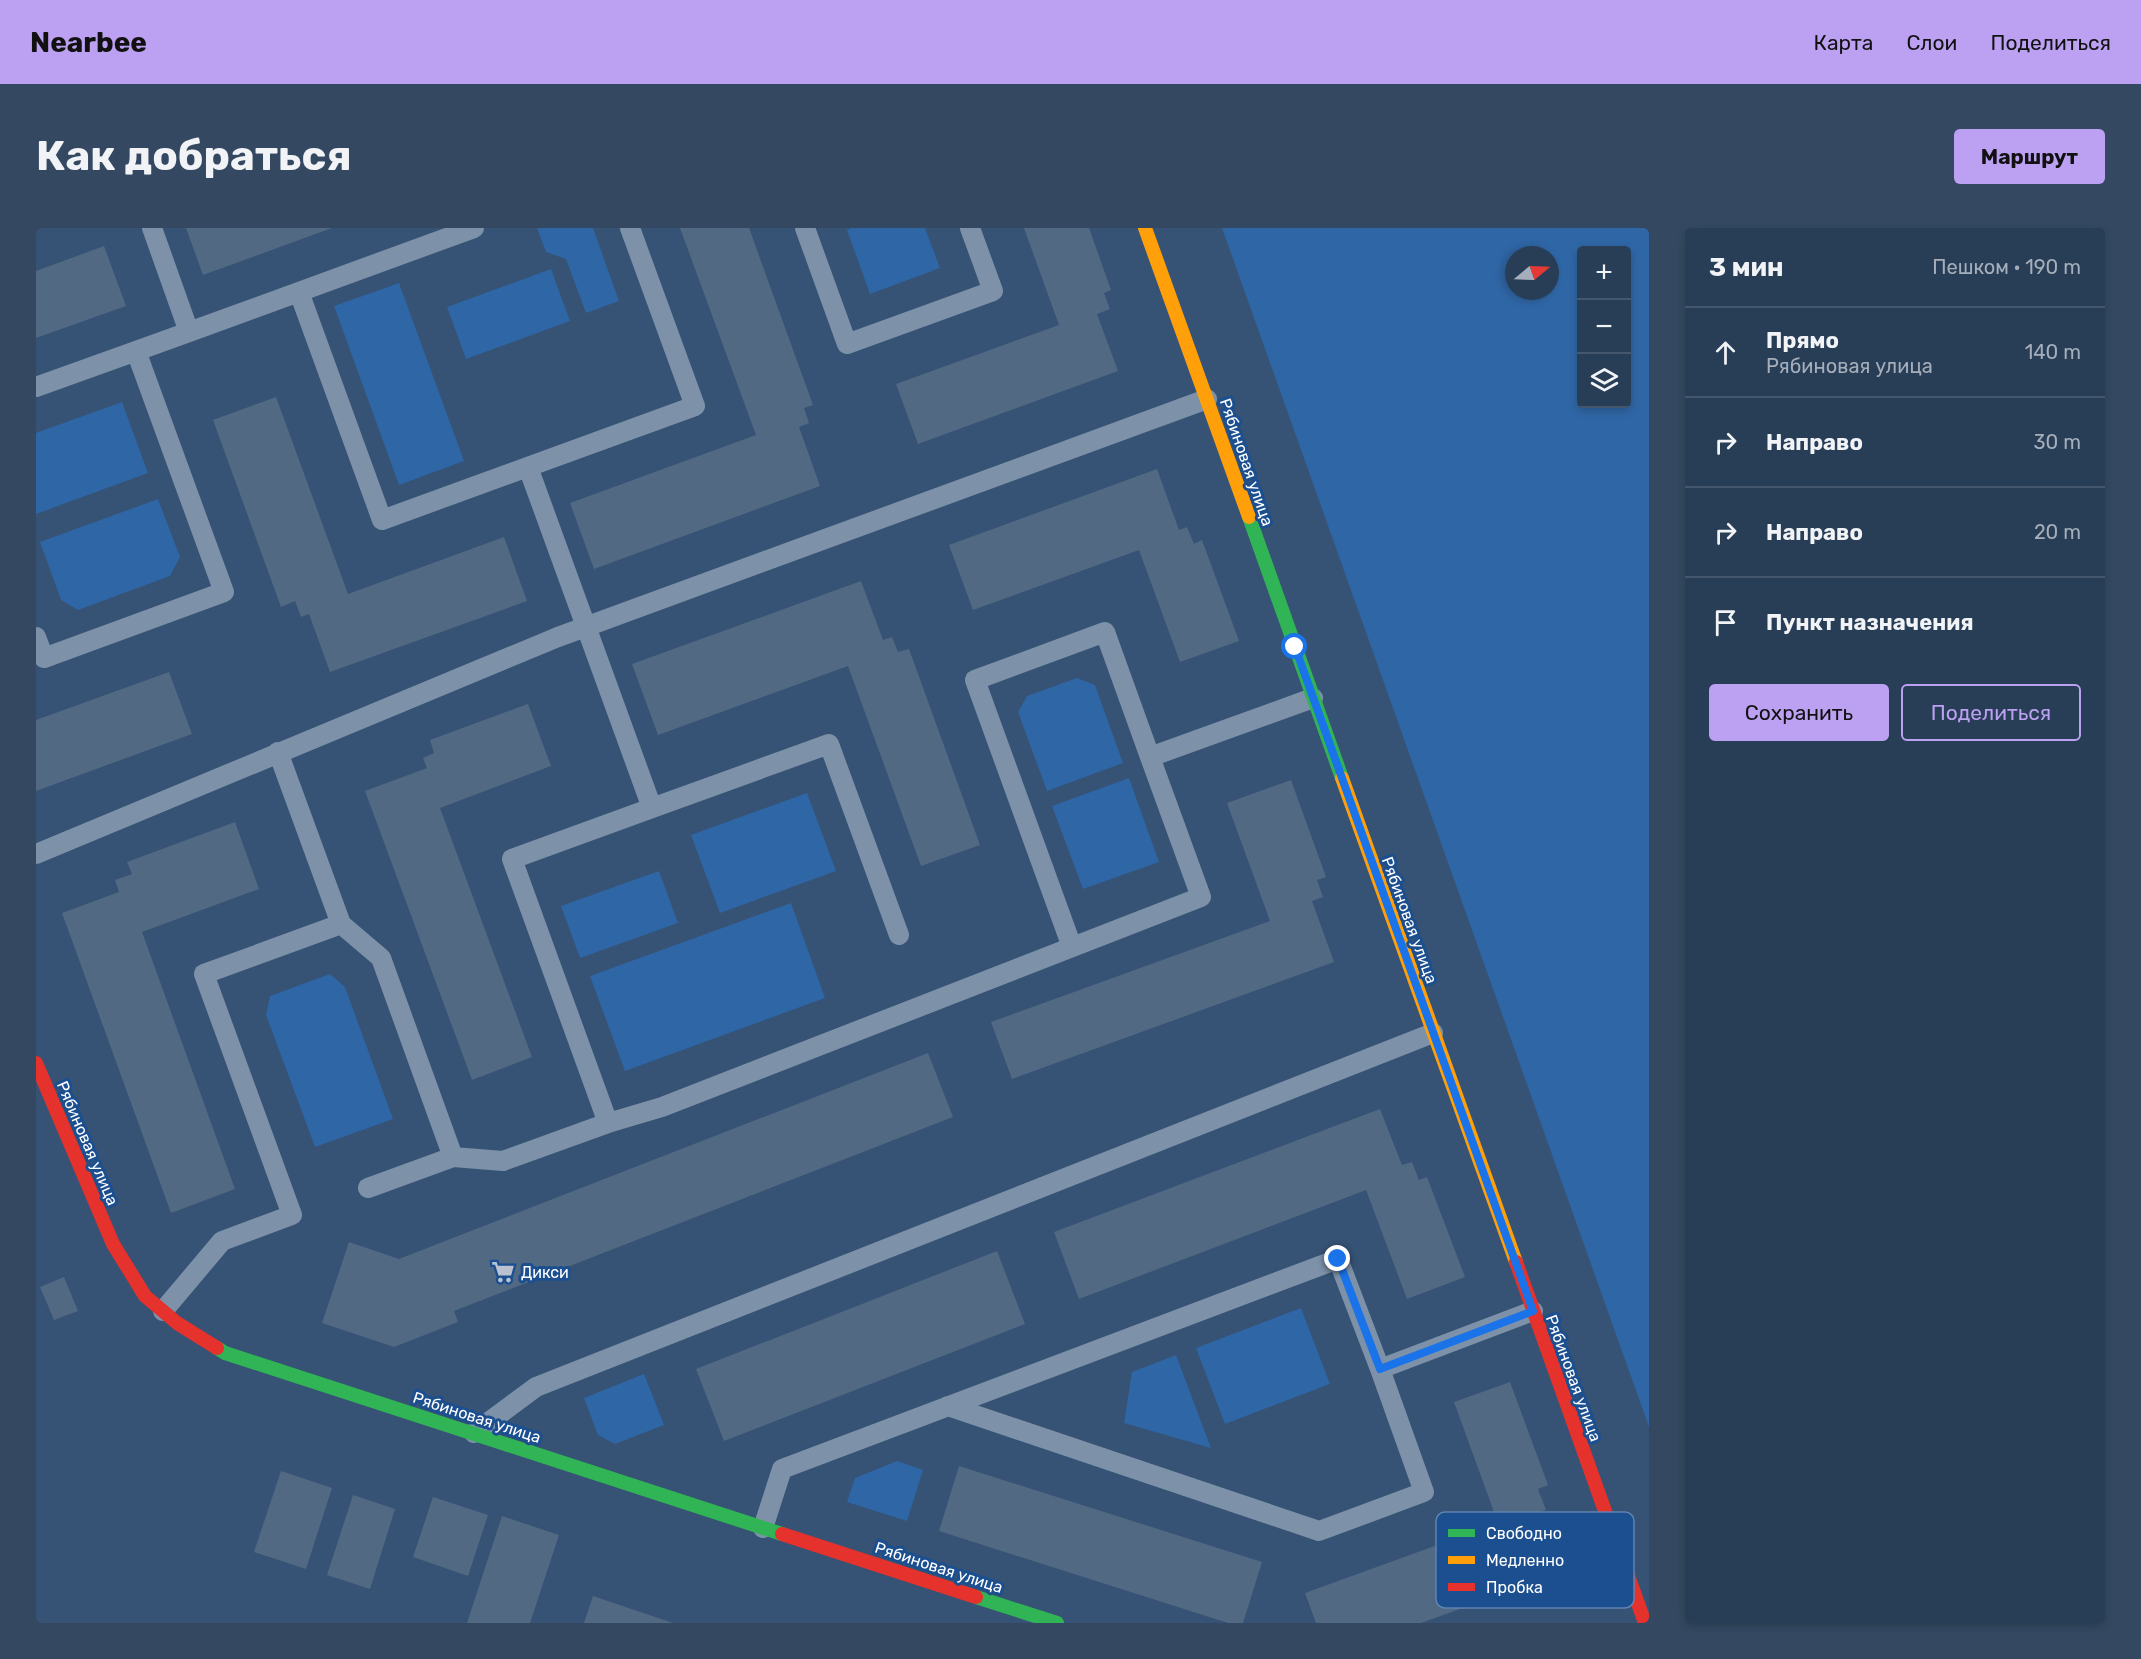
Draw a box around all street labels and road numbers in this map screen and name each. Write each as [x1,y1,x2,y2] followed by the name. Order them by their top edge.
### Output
[1216,396,1277,528] street label: Рябиновая улица
[1378,854,1441,986] street label: Рябиновая улица
[53,1078,122,1208] street label: Рябиновая улица
[1542,1312,1605,1444] street label: Рябиновая улица
[410,1388,543,1447] street label: Рябиновая улица
[872,1538,1005,1597] street label: Рябиновая улица

